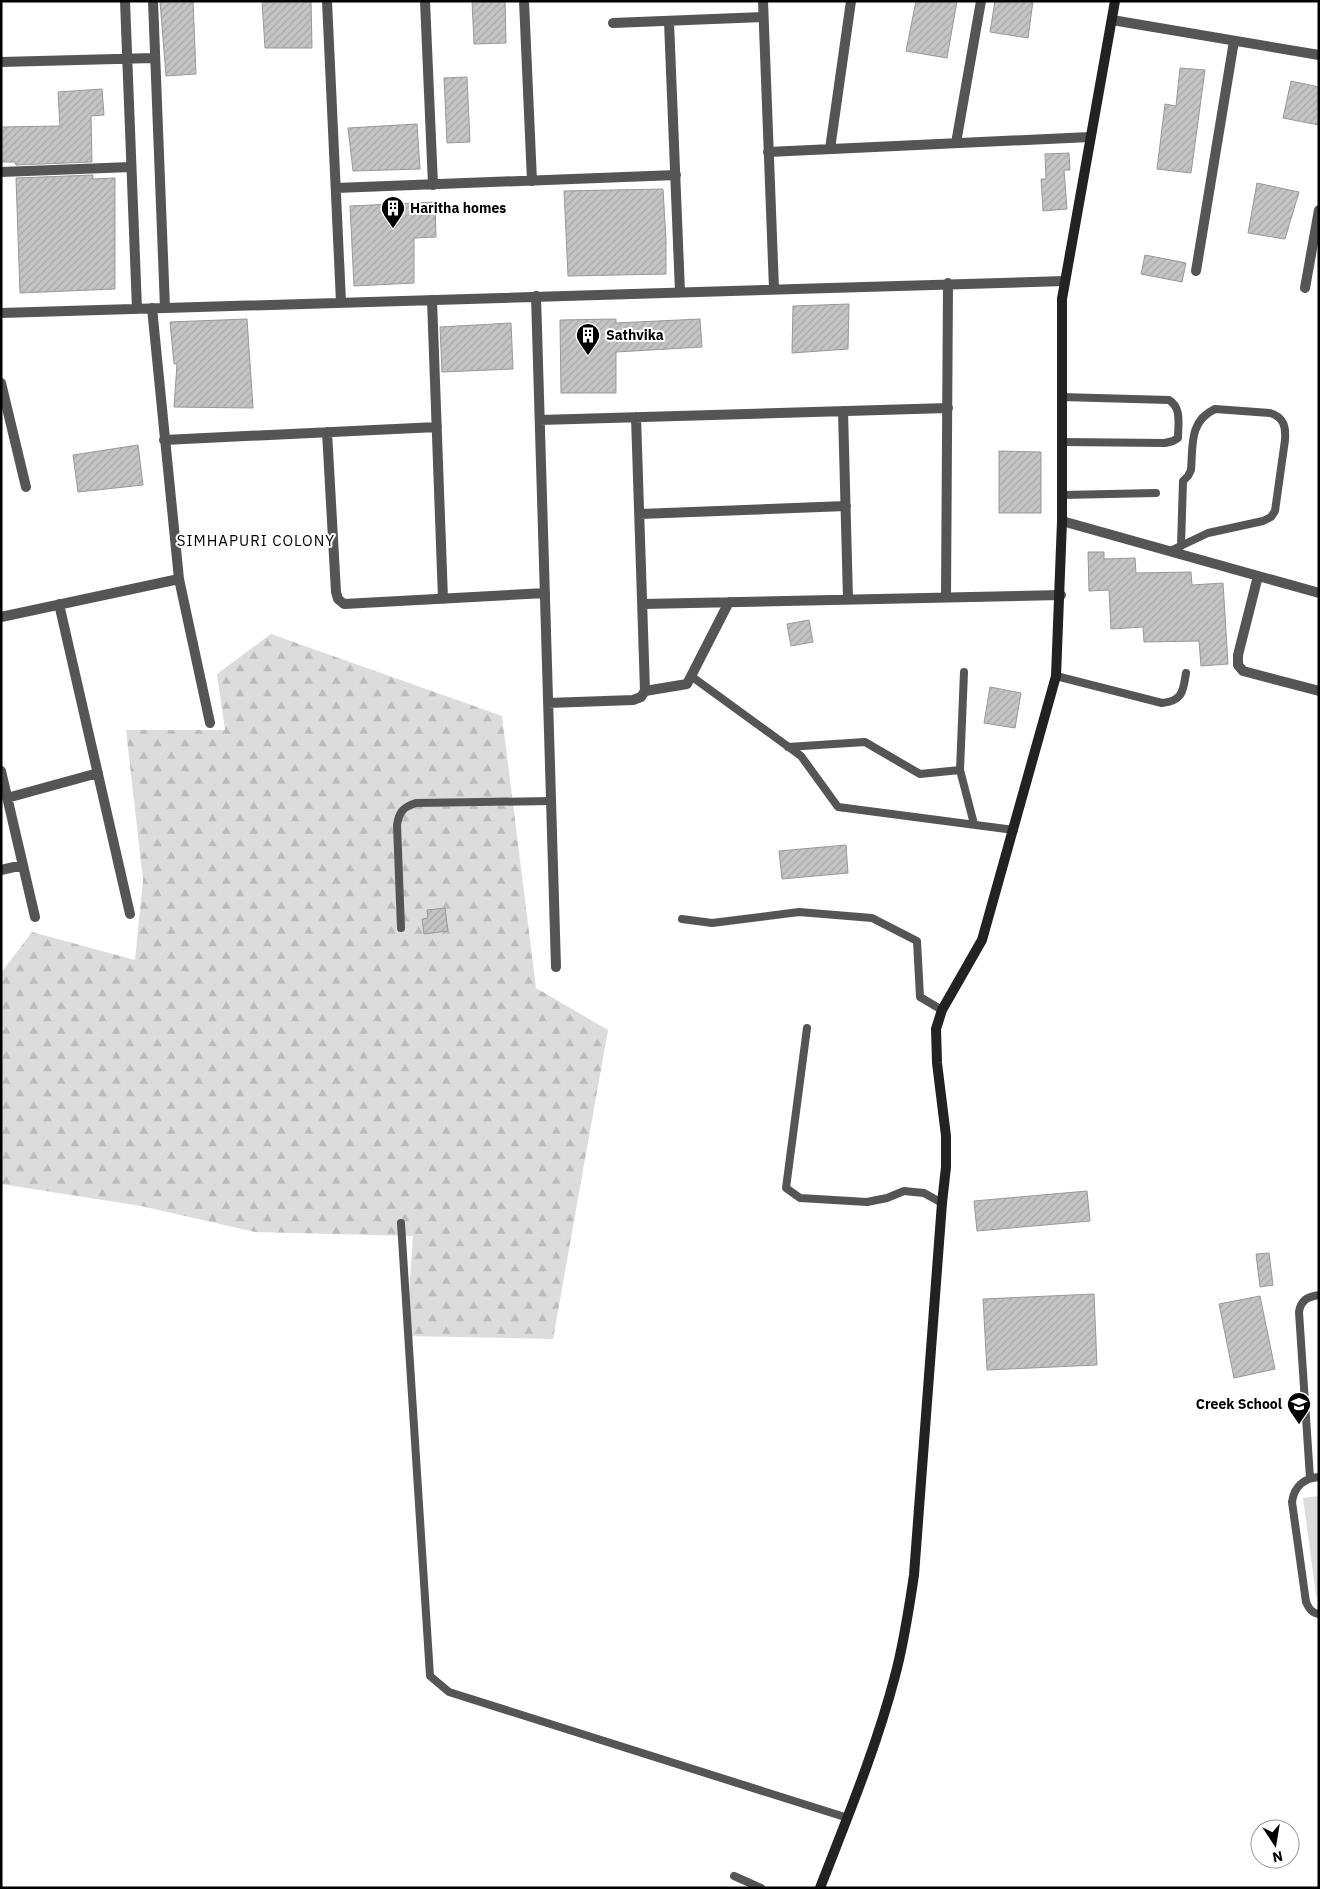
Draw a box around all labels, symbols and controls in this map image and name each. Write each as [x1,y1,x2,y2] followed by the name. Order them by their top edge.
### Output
[380,195,406,229] building icon: Haritha homes
[410,199,506,217] place label: Haritha homes
[575,322,601,356] building icon: Sathvika
[606,326,664,344] place label: Sathvika
[177,531,335,550] district label: SIMHAPURI COLONY
[1286,1391,1312,1425] school or university icon: Creek School
[1196,1395,1282,1413] place label: Creek School
[1250,1819,1300,1869] north arrow
[1271,1847,1285,1867] text: N

